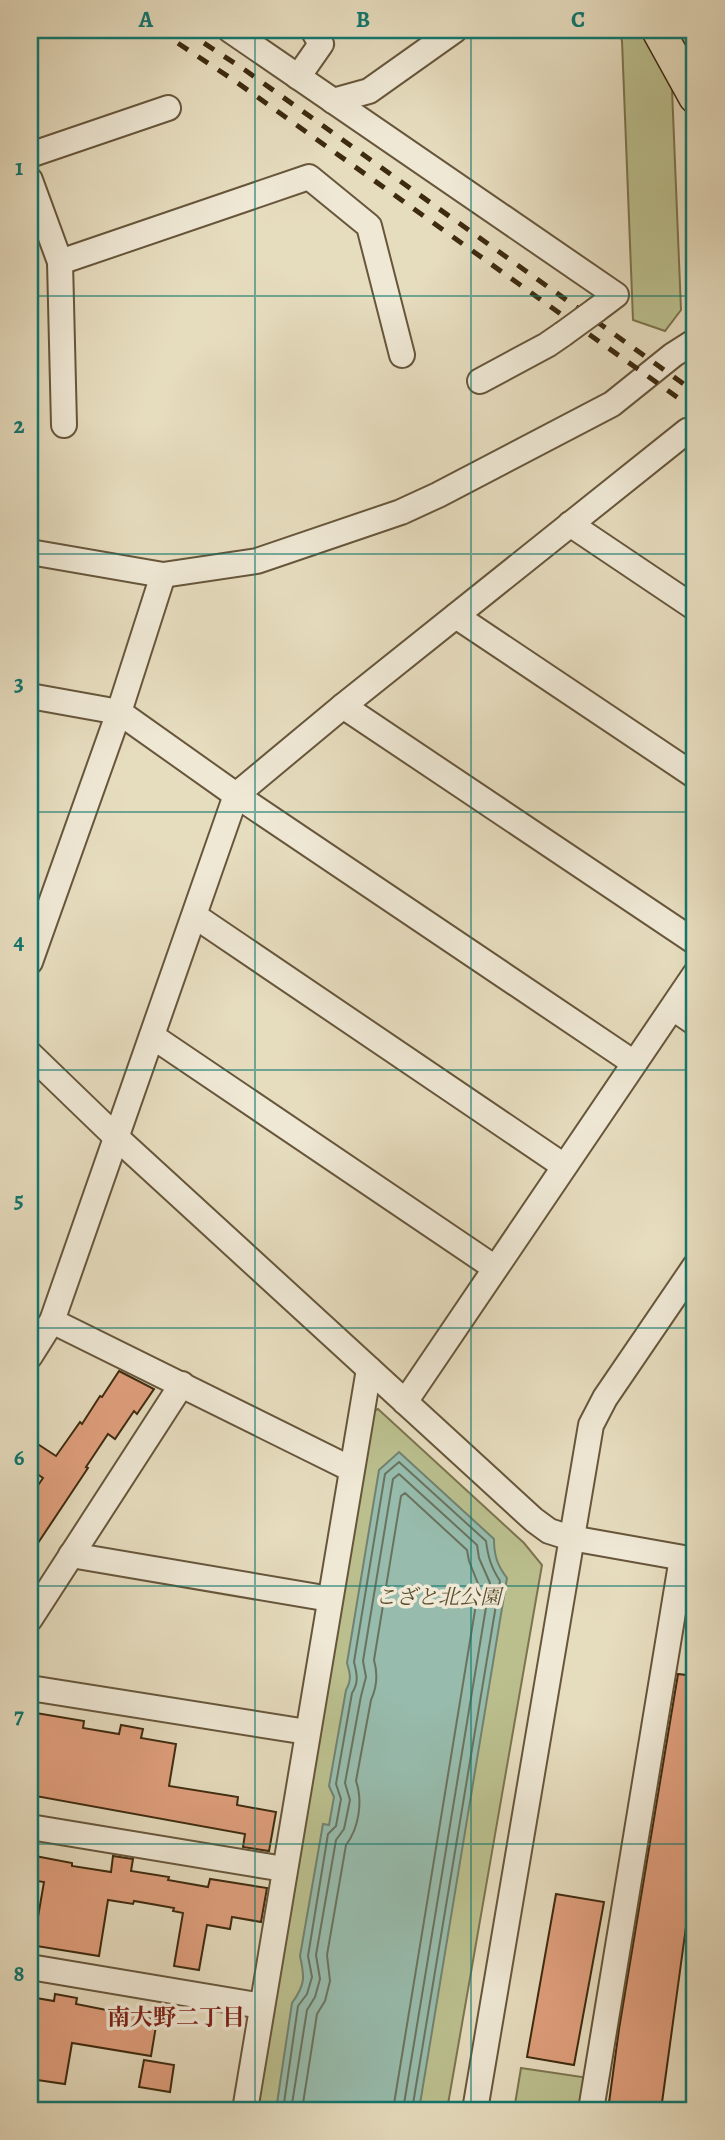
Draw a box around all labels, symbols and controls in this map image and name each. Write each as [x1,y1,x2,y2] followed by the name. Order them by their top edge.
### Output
[138,4,154,35] text: A
[356,4,370,35] text: B
[571,4,585,35] text: C
[15,152,23,183] text: 1
[13,410,25,441] text: 2
[14,668,24,699] text: 3
[14,926,25,957] text: 4
[14,1184,24,1215] text: 5
[14,1442,25,1473] text: 6
[375,1583,504,1611] park label: こざと北公園
[14,1700,24,1731] text: 7
[13,1958,25,1989] text: 8
[107,2002,245,2033] district label: 南大野二丁目

